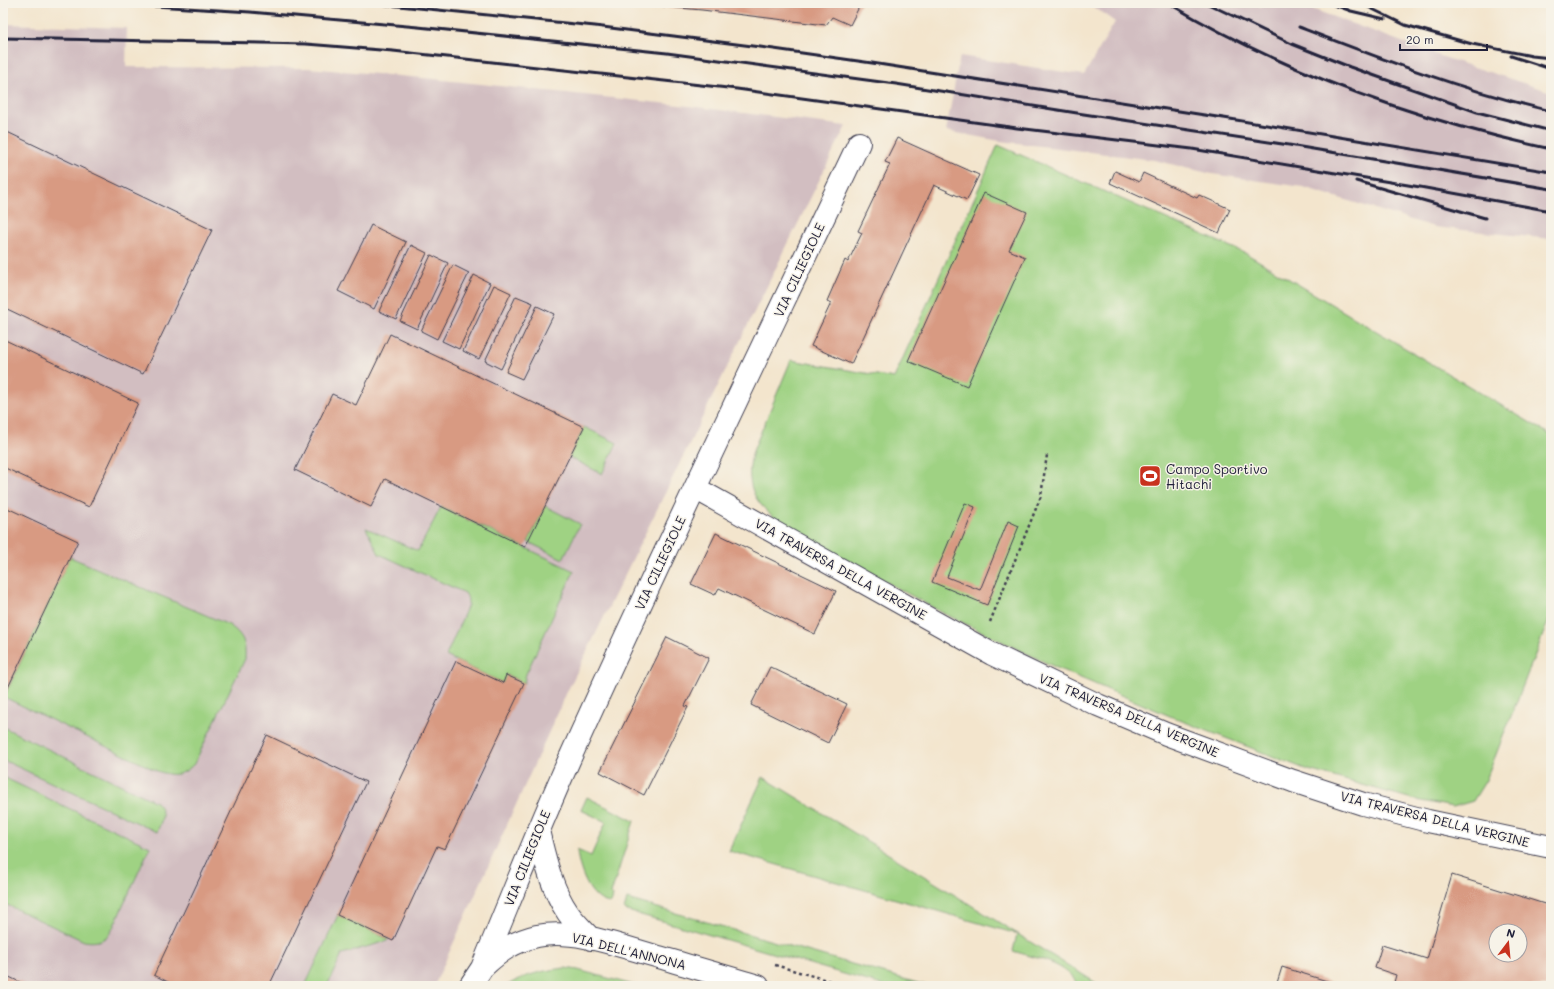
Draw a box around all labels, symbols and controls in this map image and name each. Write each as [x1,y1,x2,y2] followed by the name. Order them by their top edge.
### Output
[1400,26,1487,52] scale bar
[1406,31,1434,47] text: 20 m
[769,220,828,320] street label: VIA CILIEGIOLE
[1166,460,1268,492] place label: Campo Sportivo Hitachi
[1137,463,1163,489] sports icon: Campo Sportivo Hitachi
[630,513,689,613] street label: VIA CILIEGIOLE
[752,514,930,623] street label: VIA TRAVERSA DELLA VERGINE
[1037,669,1222,760] street label: VIA TRAVERSA DELLA VERGINE
[1339,787,1531,850] street label: VIA TRAVERSA DELLA VERGINE
[500,807,554,908] street label: VIA CILIEGIOLE
[1488,923,1528,963] north arrow
[1505,925,1517,941] text: N
[570,928,688,973] street label: VIA DELL'ANNONA

